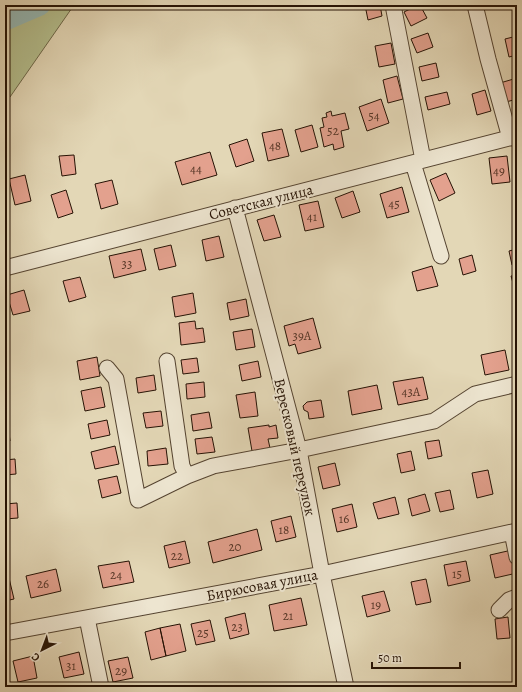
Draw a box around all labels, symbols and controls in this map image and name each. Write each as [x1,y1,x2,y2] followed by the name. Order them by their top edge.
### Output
[368,107,380,124] house number: 54
[327,122,339,139] house number: 52
[269,137,281,154] house number: 48
[190,160,202,177] house number: 44
[493,162,505,179] house number: 49
[207,179,315,225] street label: Советская улица
[388,195,400,212] house number: 45
[307,208,318,225] house number: 41
[122,255,132,272] house number: 33
[293,327,312,344] house number: 39А
[269,376,321,518] street label: Вересковый переулок
[402,383,421,400] house number: 43А
[339,510,349,527] house number: 16
[279,521,289,538] house number: 18
[228,538,242,555] house number: 20
[171,547,183,564] house number: 22
[205,564,319,606] street label: Бирюсовая улица
[452,565,462,582] house number: 15
[110,566,122,583] house number: 24
[37,575,49,592] house number: 26
[371,596,381,613] house number: 19
[283,607,294,624] house number: 21
[231,618,243,635] house number: 23
[197,624,209,641] house number: 25
[22,630,62,670] north arrow
[372,644,460,670] scale bar
[28,649,43,665] text: С
[378,650,402,666] text: 50 m
[66,657,76,674] house number: 31
[115,662,127,679] house number: 29

